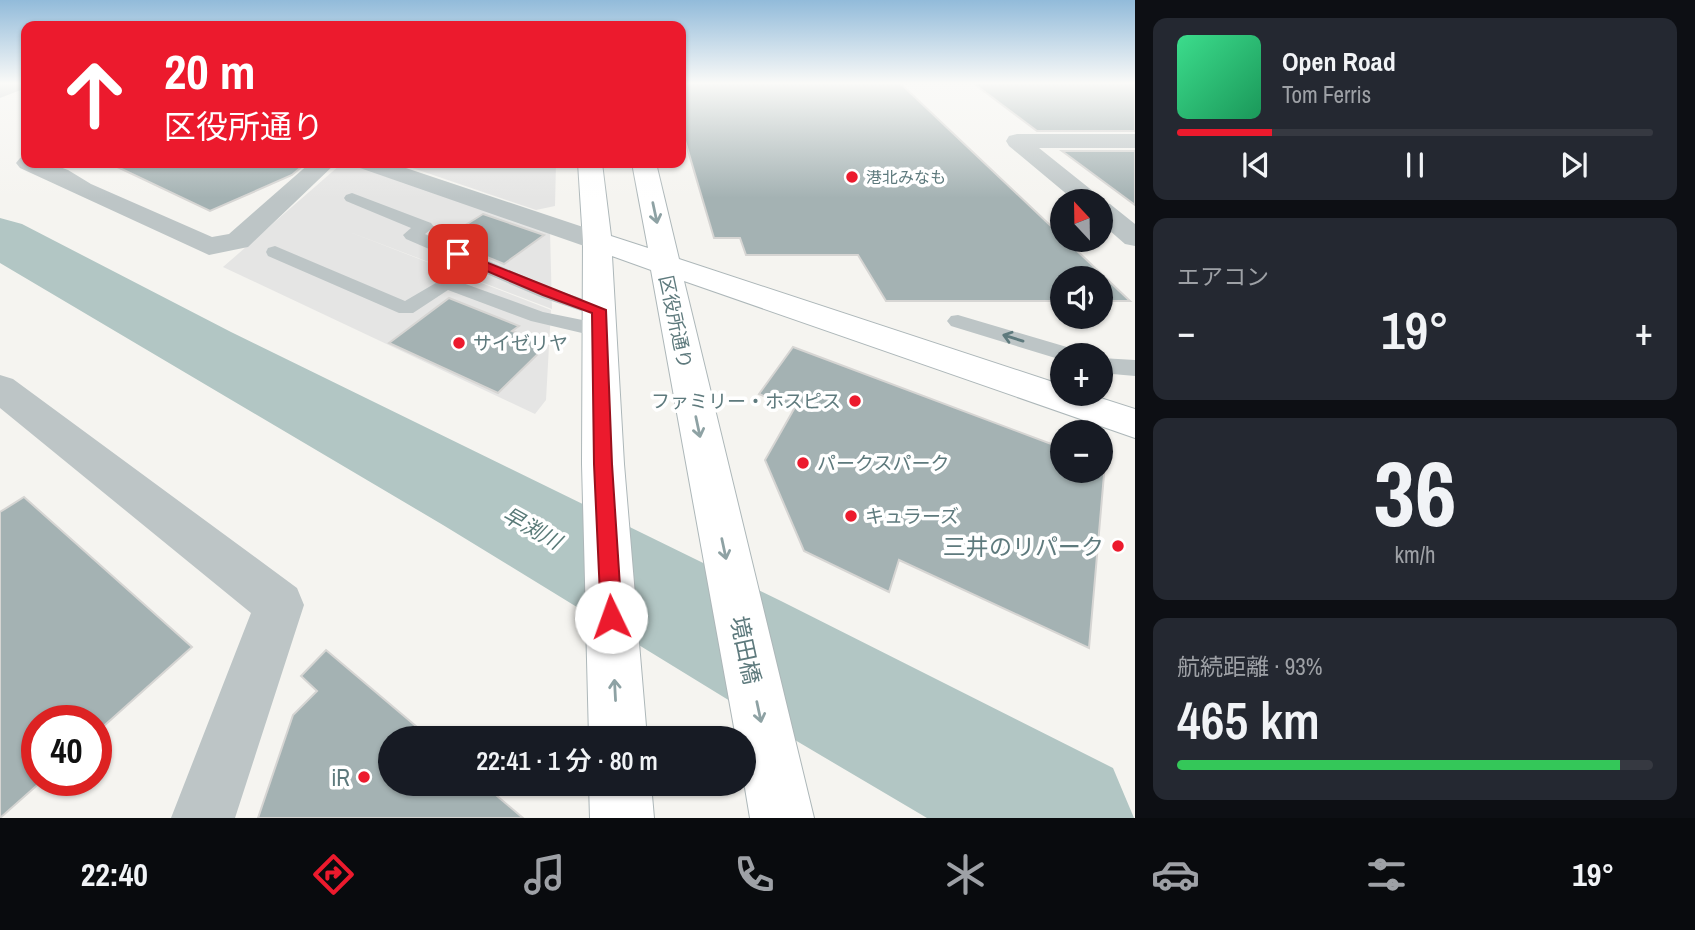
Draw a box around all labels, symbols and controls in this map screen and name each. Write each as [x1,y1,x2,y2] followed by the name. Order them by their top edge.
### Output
[164,38,256,104] text: 20 m
[1282,44,1396,79] text: Open Road
[49,49,140,140] icon: ahead
[1282,79,1371,110] text: Tom Ferris
[164,105,324,148] text: 区役所通り
[1237,146,1275,184] icon: previous
[1396,146,1434,184] icon: pause
[1555,146,1593,184] icon: next
[866,166,946,188] place label: 港北みなも
[844,169,860,185] marker: 港北みなも
[1050,189,1113,252] north arrow
[1050,189,1113,483] map controls
[648,201,662,224] one-way arrow
[428,224,488,284] pin
[439,235,477,273] icon: arrive
[1177,261,1269,292] text: エアコン
[1050,266,1113,329] button: sound
[653,273,699,371] street label: 区役所通り
[1381,295,1449,365] text: 19°
[1177,306,1195,357] text: −
[1635,306,1653,357] text: +
[473,330,568,356] place label: サイゼリヤ
[1002,331,1024,344] one-way arrow
[451,335,467,351] marker: サイゼリヤ
[1050,343,1113,406] button: +
[651,388,841,414] place label: ファミリー・ホスピス
[847,393,863,409] marker: ファミリー・ホスピス
[692,415,706,438] one-way arrow
[1050,420,1113,483] button: −
[1374,432,1457,554] text: 36
[817,450,949,476] place label: パークスパーク
[795,455,811,471] marker: パークスパーク
[497,500,568,557] water label: 早渕川
[865,503,959,529] place label: キュラーズ
[843,508,859,524] marker: キュラーズ
[943,531,1104,562] place label: 三井のリパーク
[717,537,731,560] one-way arrow
[1110,538,1126,554] marker: 三井のリパーク
[1395,539,1435,570] text: km/h
[574,580,648,654] position arrow
[724,613,768,687] street label: 境田橋
[1177,651,1322,682] text: 航続距離 · 93%
[609,679,622,702] one-way arrow
[1177,685,1320,755] text: 465 km
[753,700,766,723] one-way arrow
[21,705,112,796] speed limit sign: 40
[476,743,658,778] text: 22:41 · 1 分 · 80 m
[331,762,350,793] place label: iR
[356,769,372,785] marker: iR
[309,850,358,899] icon: directions
[520,850,569,899] icon: music
[730,850,779,899] icon: phone
[941,850,990,899] icon: climate
[1151,850,1200,899] icon: car
[1362,850,1411,899] icon: filters
[81,853,148,896] text: 22:40
[1572,853,1614,896] text: 19°

